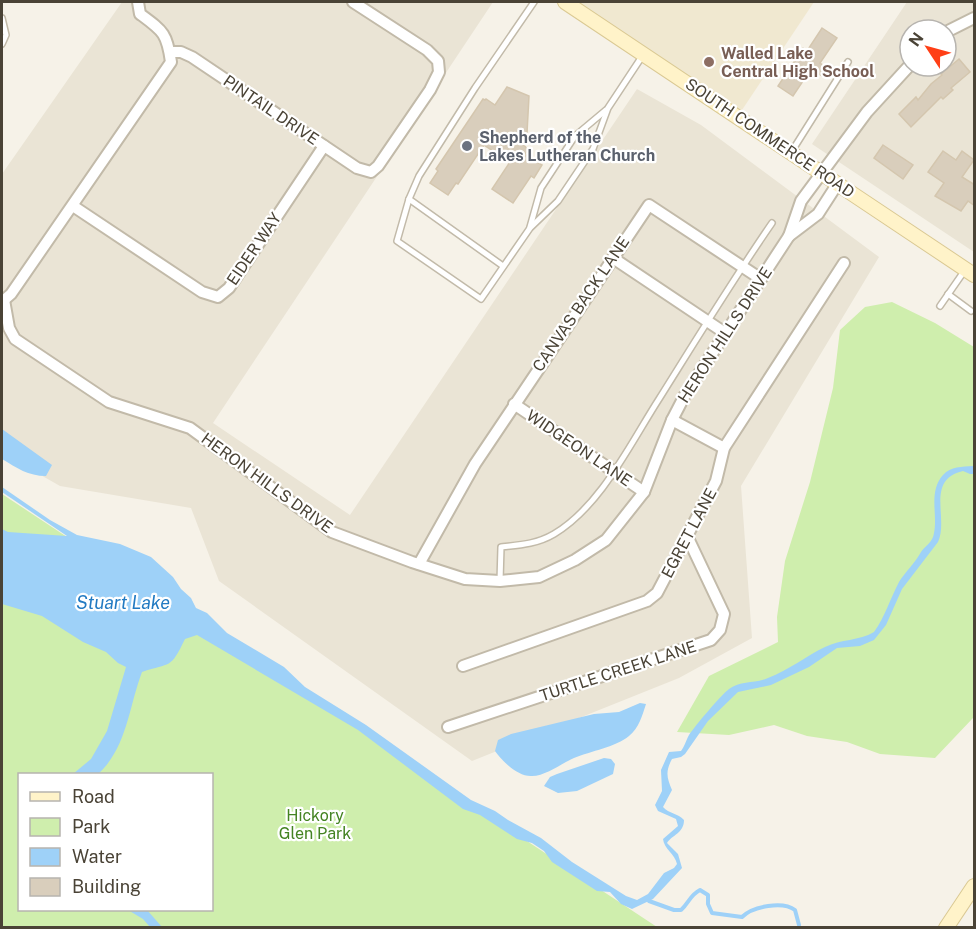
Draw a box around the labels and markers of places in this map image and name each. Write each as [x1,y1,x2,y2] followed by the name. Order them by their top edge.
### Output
[721,44,874,81] place label: Walled Lake Central High School
[702,55,716,69] marker: Walled Lake Central High School
[479,128,655,165] place label: Shepherd of the Lakes Lutheran Church
[460,139,474,153] marker: Shepherd of the Lakes Lutheran Church

